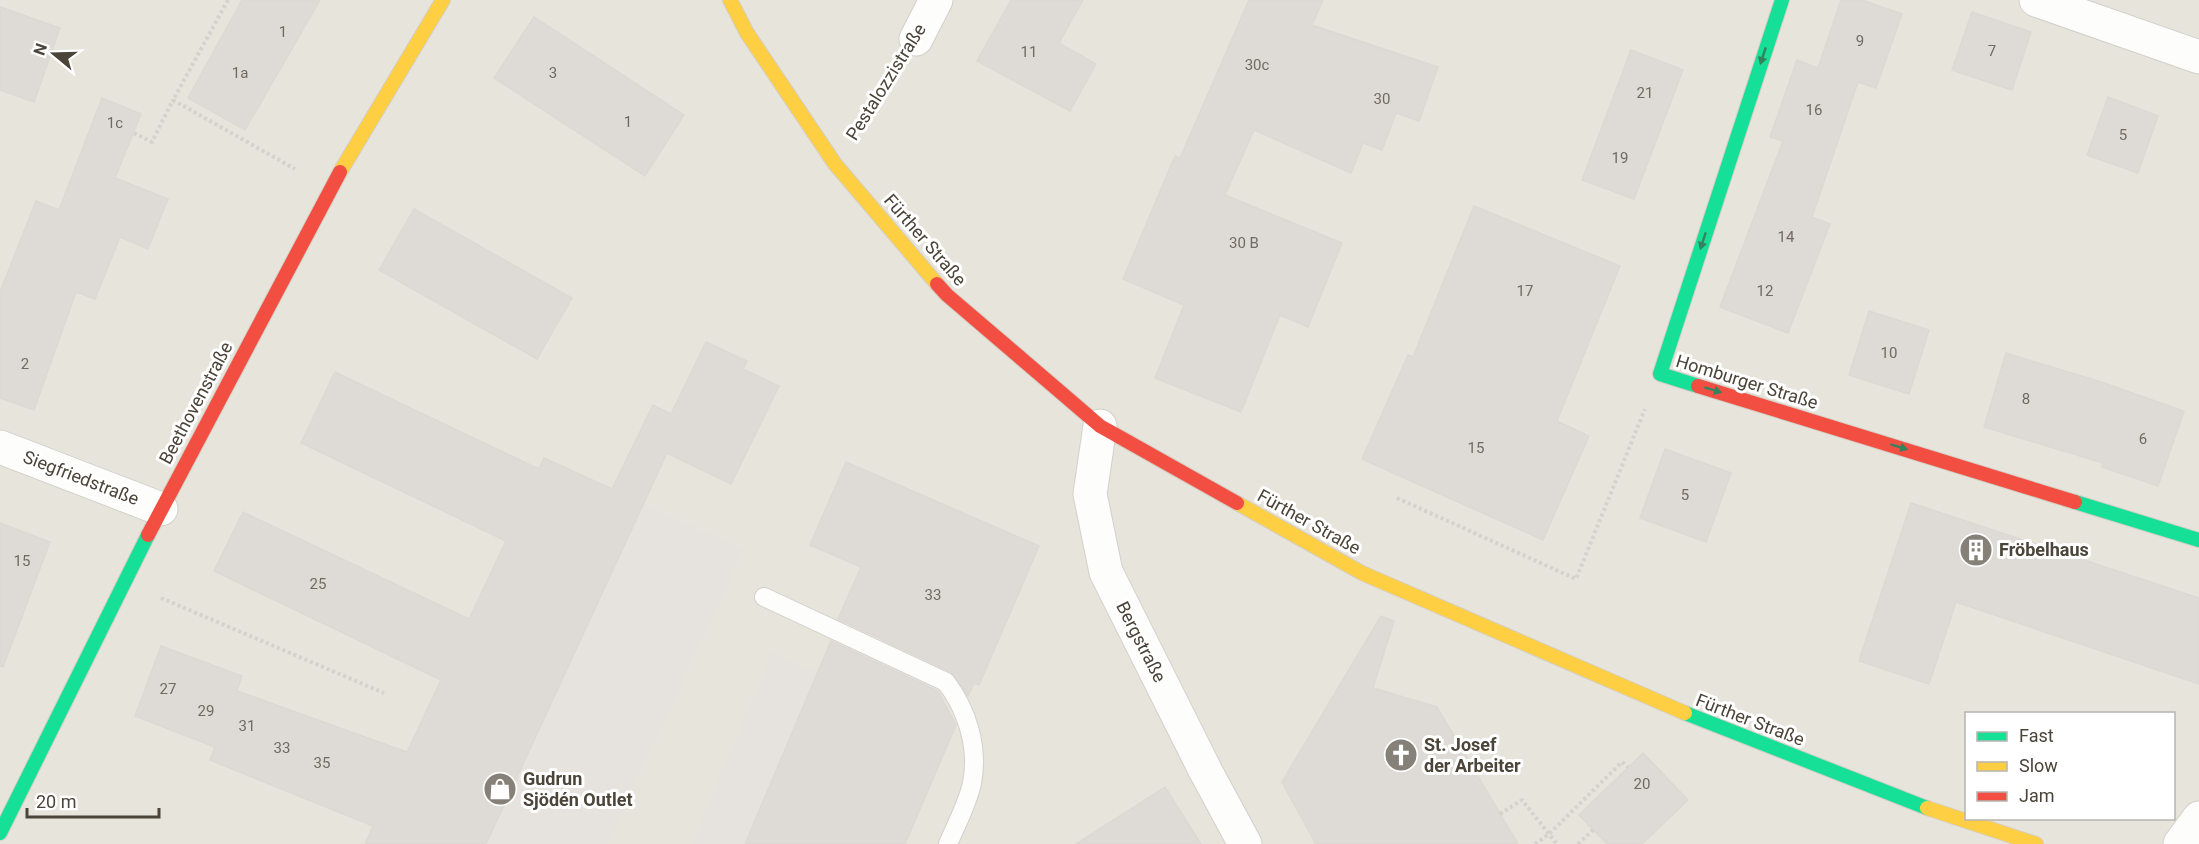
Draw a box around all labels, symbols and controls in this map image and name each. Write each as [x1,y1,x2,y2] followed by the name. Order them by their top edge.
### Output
[841,20,930,144] street label: Pestalozzistraße
[279,23,287,41] house number: 1
[24,24,84,84] north arrow
[1856,32,1864,50] house number: 9
[29,41,51,58] text: N
[1988,42,1996,60] house number: 7
[1021,43,1037,61] house number: 11
[1758,47,1768,65] one-way arrow
[1245,56,1270,74] house number: 30c
[232,64,248,82] house number: 1a
[549,64,557,82] house number: 3
[1637,84,1653,102] house number: 21
[1374,90,1390,108] house number: 30
[1806,101,1822,119] house number: 16
[624,113,632,131] house number: 1
[107,114,123,132] house number: 1c
[2119,126,2127,144] house number: 5
[1612,149,1628,167] house number: 19
[880,190,971,290] street label: Fürther Straße
[1778,228,1795,246] house number: 14
[1698,232,1707,250] one-way arrow
[1229,234,1259,252] house number: 30 B
[1517,282,1533,300] house number: 17
[1757,282,1773,300] house number: 12
[155,338,237,467] street label: Beethovenstraße
[1881,344,1897,362] house number: 10
[1674,350,1821,413] street label: Homburger Straße
[21,355,29,373] house number: 2
[1704,386,1722,395] one-way arrow
[2022,390,2030,408] house number: 8
[2139,430,2147,448] house number: 6
[1468,439,1484,457] house number: 15
[1890,443,1908,452] one-way arrow
[20,446,142,509] street label: Siegfriedstraße
[1254,485,1364,559] street label: Fürther Straße
[1681,486,1689,504] house number: 5
[1958,532,1994,568] building icon: Fröbelhaus
[1999,539,2089,560] place label: Fröbelhaus
[14,552,30,570] house number: 15
[310,575,326,593] house number: 25
[925,586,941,604] house number: 33
[1112,598,1171,686] street label: Bergstraße
[160,680,176,698] house number: 27
[1693,689,1807,750] street label: Fürther Straße
[198,702,214,720] house number: 29
[1965,712,2175,820] legend
[239,717,255,735] house number: 31
[2019,725,2054,746] text: Fast
[1424,734,1521,776] place label: St. Josef der Arbeiter
[1383,737,1419,773] church icon: St. Josef der Arbeiter
[274,739,290,757] house number: 33
[314,754,330,772] house number: 35
[2019,755,2058,776] text: Slow
[523,768,633,810] place label: Gudrun Sjödén Outlet
[482,771,518,807] shop icon: Gudrun Sjödén Outlet
[1634,775,1650,793] house number: 20
[27,781,159,819] scale bar
[2019,785,2055,806] text: Jam
[36,791,76,812] text: 20 m

